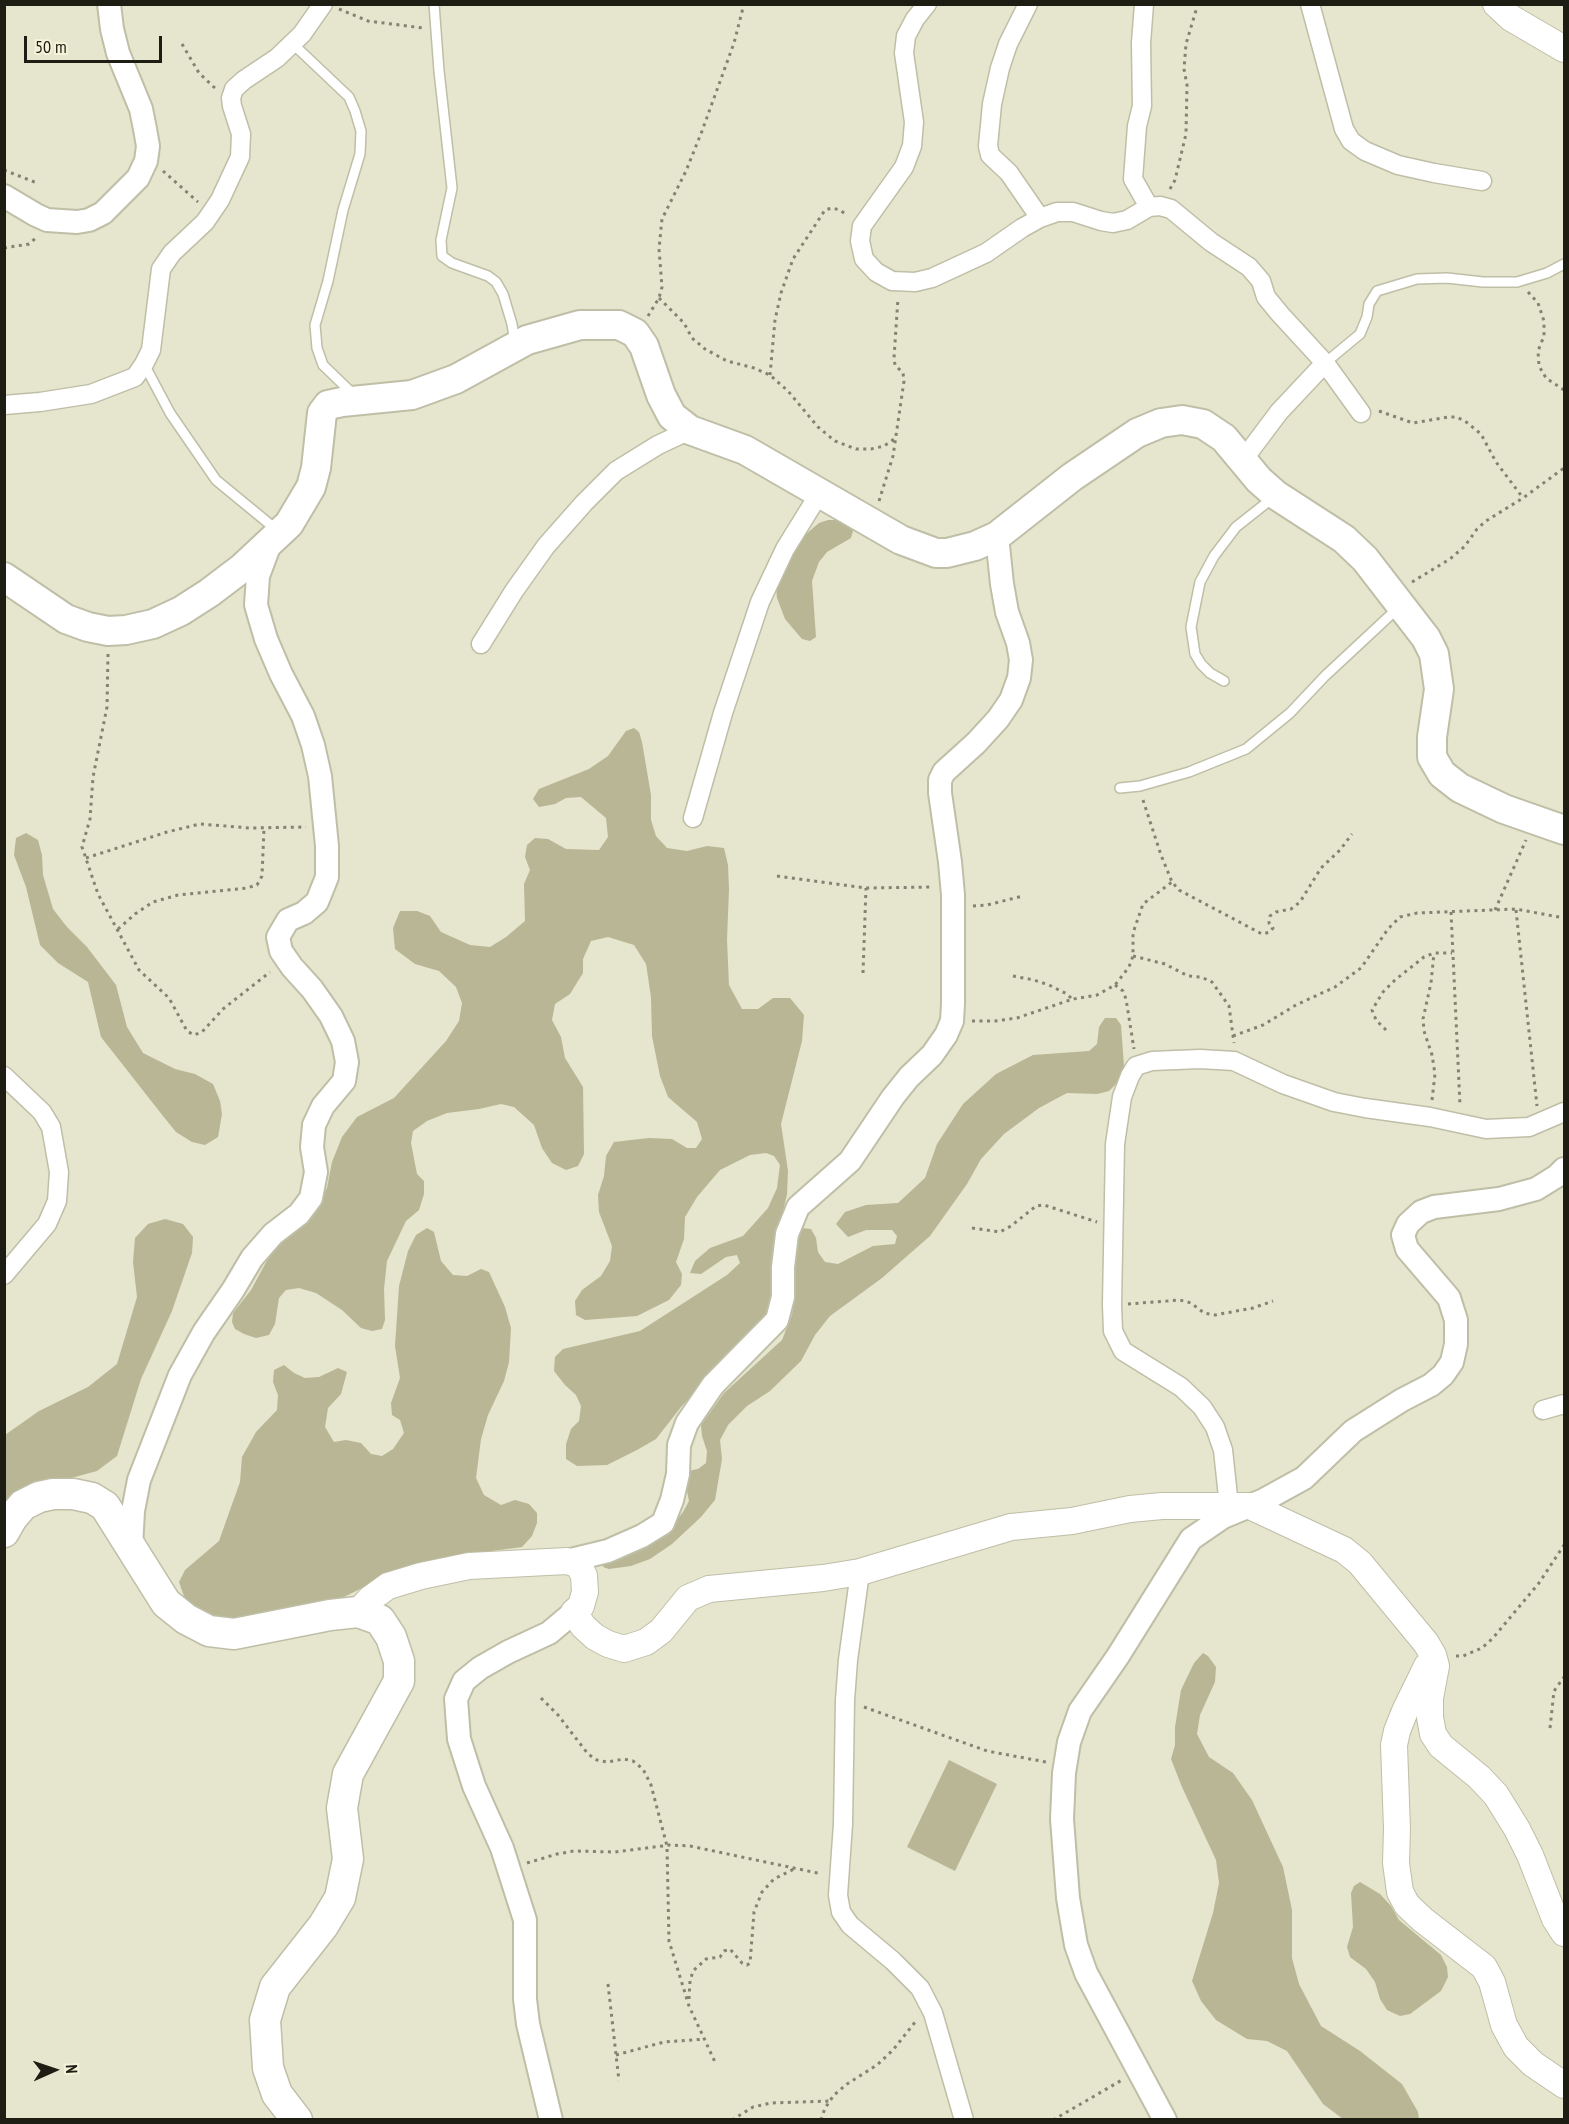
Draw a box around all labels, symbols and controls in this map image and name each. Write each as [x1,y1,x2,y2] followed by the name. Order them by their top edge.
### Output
[27,24,165,62] scale bar
[35,35,67,58] text: 50 m
[24,2040,84,2100] north arrow
[62,2064,82,2074] text: N

